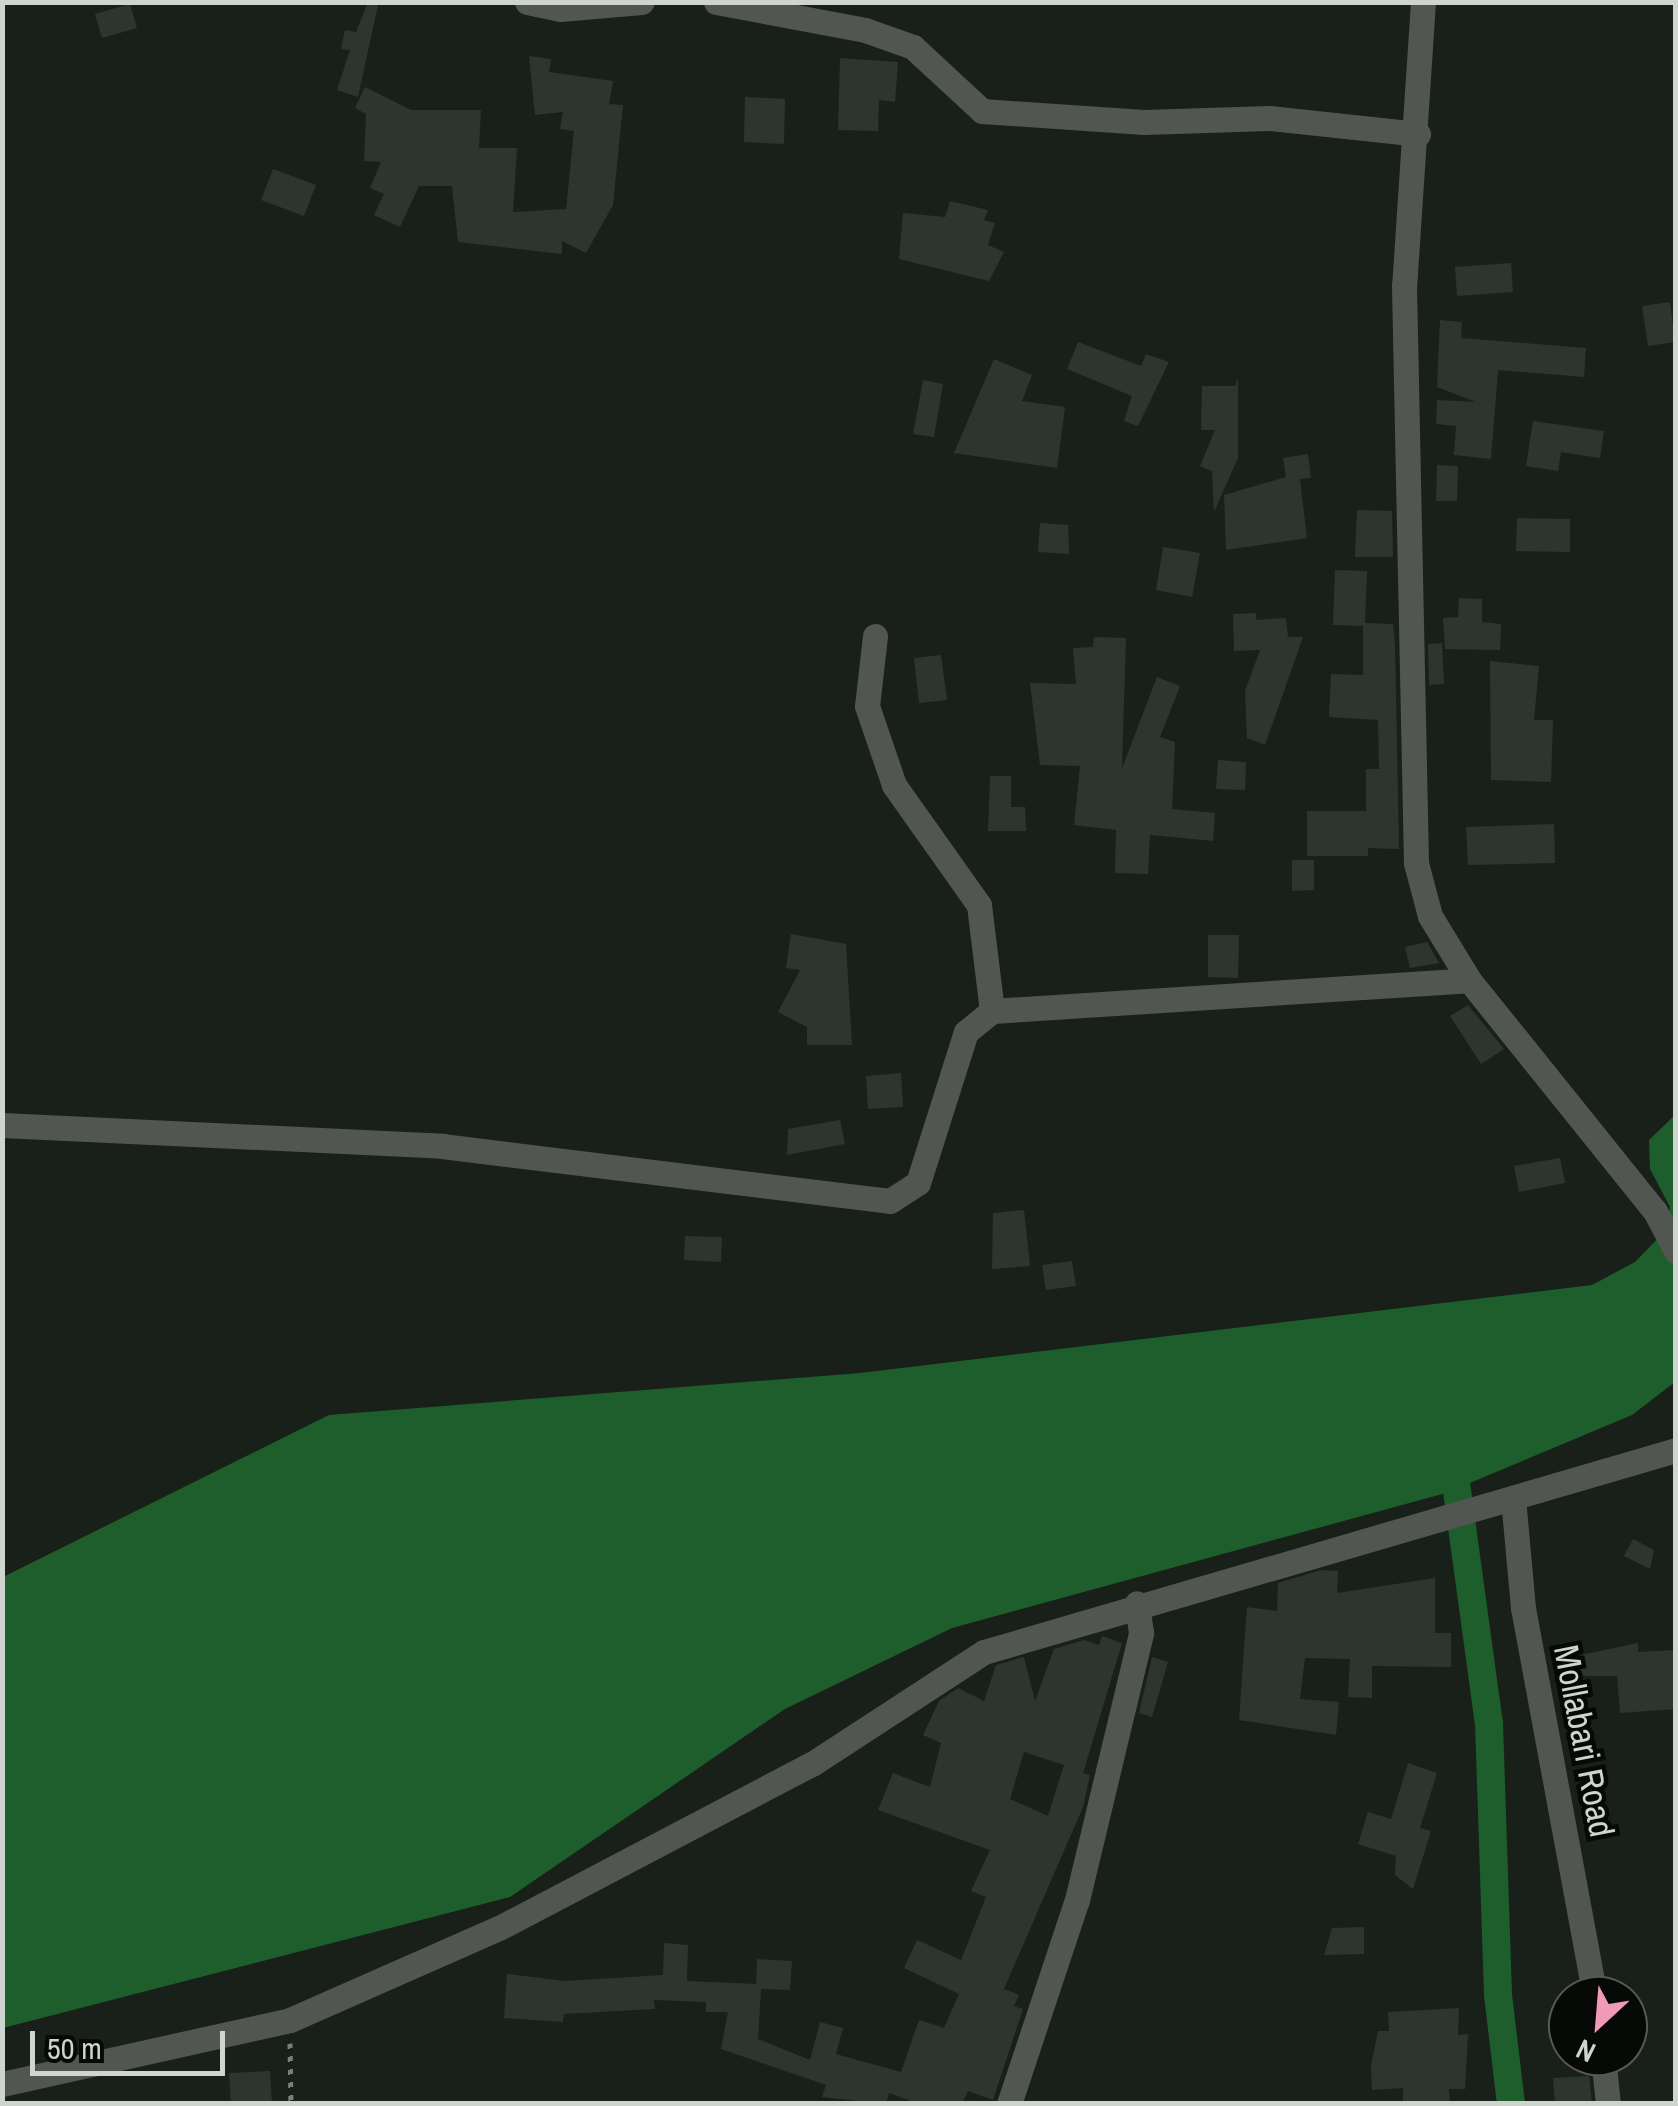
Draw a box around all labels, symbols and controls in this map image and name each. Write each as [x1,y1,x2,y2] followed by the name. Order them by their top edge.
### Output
[1545,1641,1623,1841] street label: Mollabari Road
[1548,1976,1648,2076] north arrow
[35,2011,230,2073] scale bar
[47,2028,102,2068] text: 50 m
[1570,2030,1602,2072] text: N

